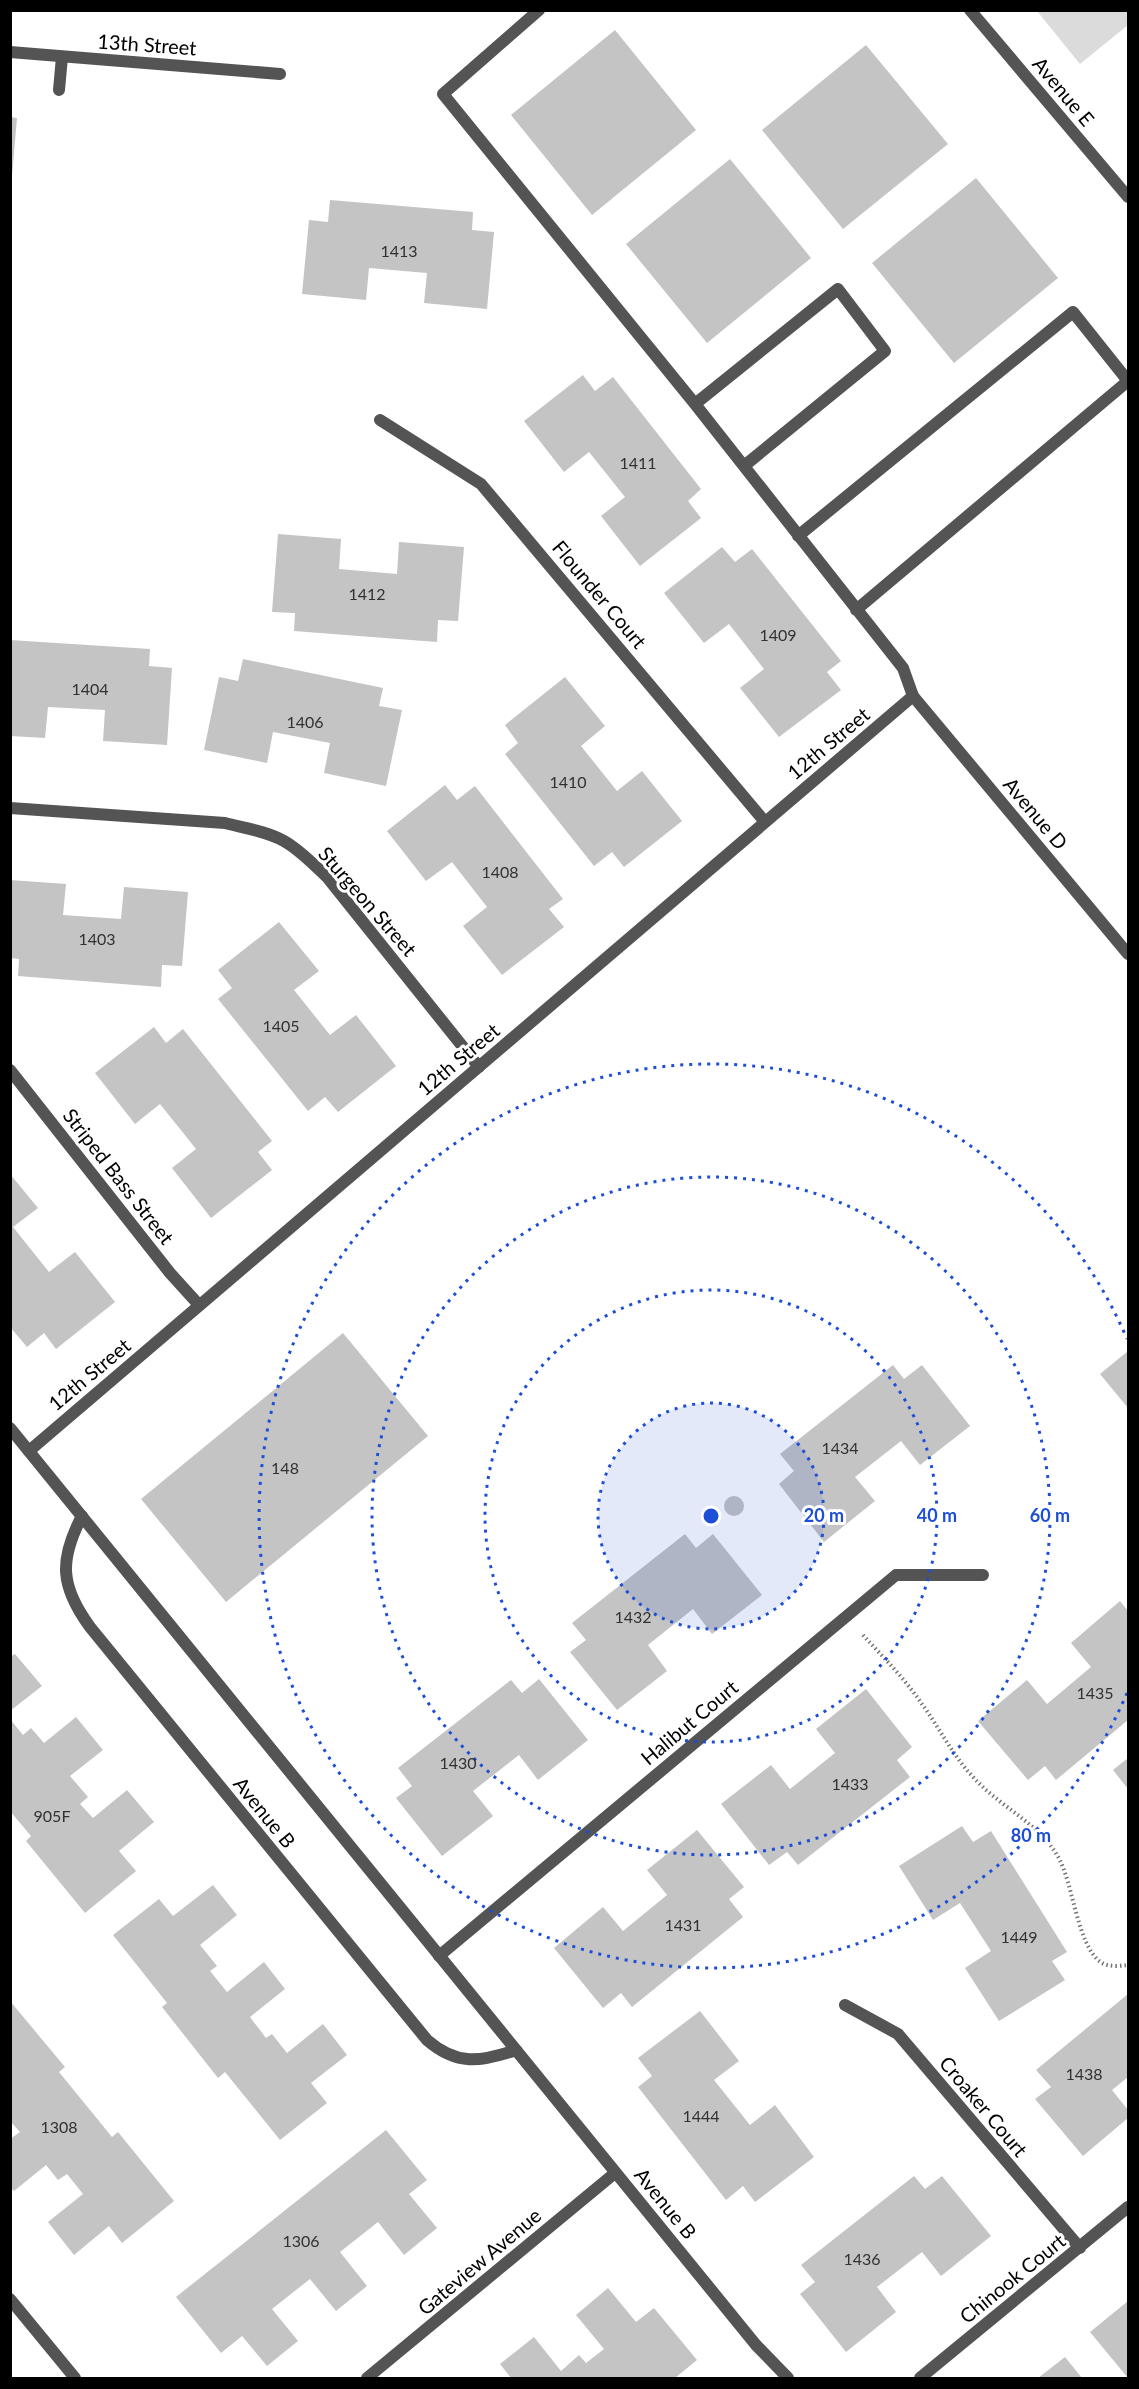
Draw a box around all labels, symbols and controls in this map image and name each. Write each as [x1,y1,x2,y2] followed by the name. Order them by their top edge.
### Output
[97,29,197,59] street label: 13th Street
[1028,52,1100,130] street label: Avenue E
[380,241,418,260] house number: 1413
[619,453,657,472] house number: 1411
[548,535,652,653] street label: Flounder Court
[348,584,386,603] house number: 1412
[759,625,797,644] house number: 1409
[71,679,109,698] house number: 1404
[782,702,874,784] street label: 12th Street
[286,712,324,731] house number: 1406
[549,772,587,791] house number: 1410
[999,772,1073,854] street label: Avenue D
[314,841,422,961] street label: Sturgeon Street
[481,862,519,881] house number: 1408
[78,929,116,948] house number: 1403
[262,1016,300,1035] house number: 1405
[412,1018,504,1100] street label: 12th Street
[59,1103,179,1249] street label: Striped Bass Street
[43,1333,135,1415] street label: 12th Street
[821,1438,859,1457] house number: 1434
[271,1458,299,1477] house number: 148
[804,1504,844,1526] text: 20 m
[917,1504,957,1526] text: 40 m
[1030,1504,1070,1526] text: 60 m
[701,1506,721,1526] centre of rings
[614,1607,652,1626] house number: 1432
[636,1675,742,1769] street label: Halibut Court
[1076,1683,1114,1702] house number: 1435
[439,1753,477,1772] house number: 1430
[229,1772,301,1852] street label: Avenue B
[831,1774,869,1793] house number: 1433
[34,1806,70,1825] house number: 905F
[1011,1824,1051,1846] text: 80 m
[664,1915,702,1934] house number: 1431
[1000,1927,1038,1946] house number: 1449
[935,2051,1033,2161] street label: Croaker Court
[1065,2064,1103,2083] house number: 1438
[682,2106,720,2125] house number: 1444
[40,2117,78,2136] house number: 1308
[630,2163,702,2243] street label: Avenue B
[413,2203,545,2319] street label: Gateview Avenue
[954,2228,1070,2328] street label: Chinook Court
[282,2231,320,2250] house number: 1306
[843,2249,881,2268] house number: 1436

